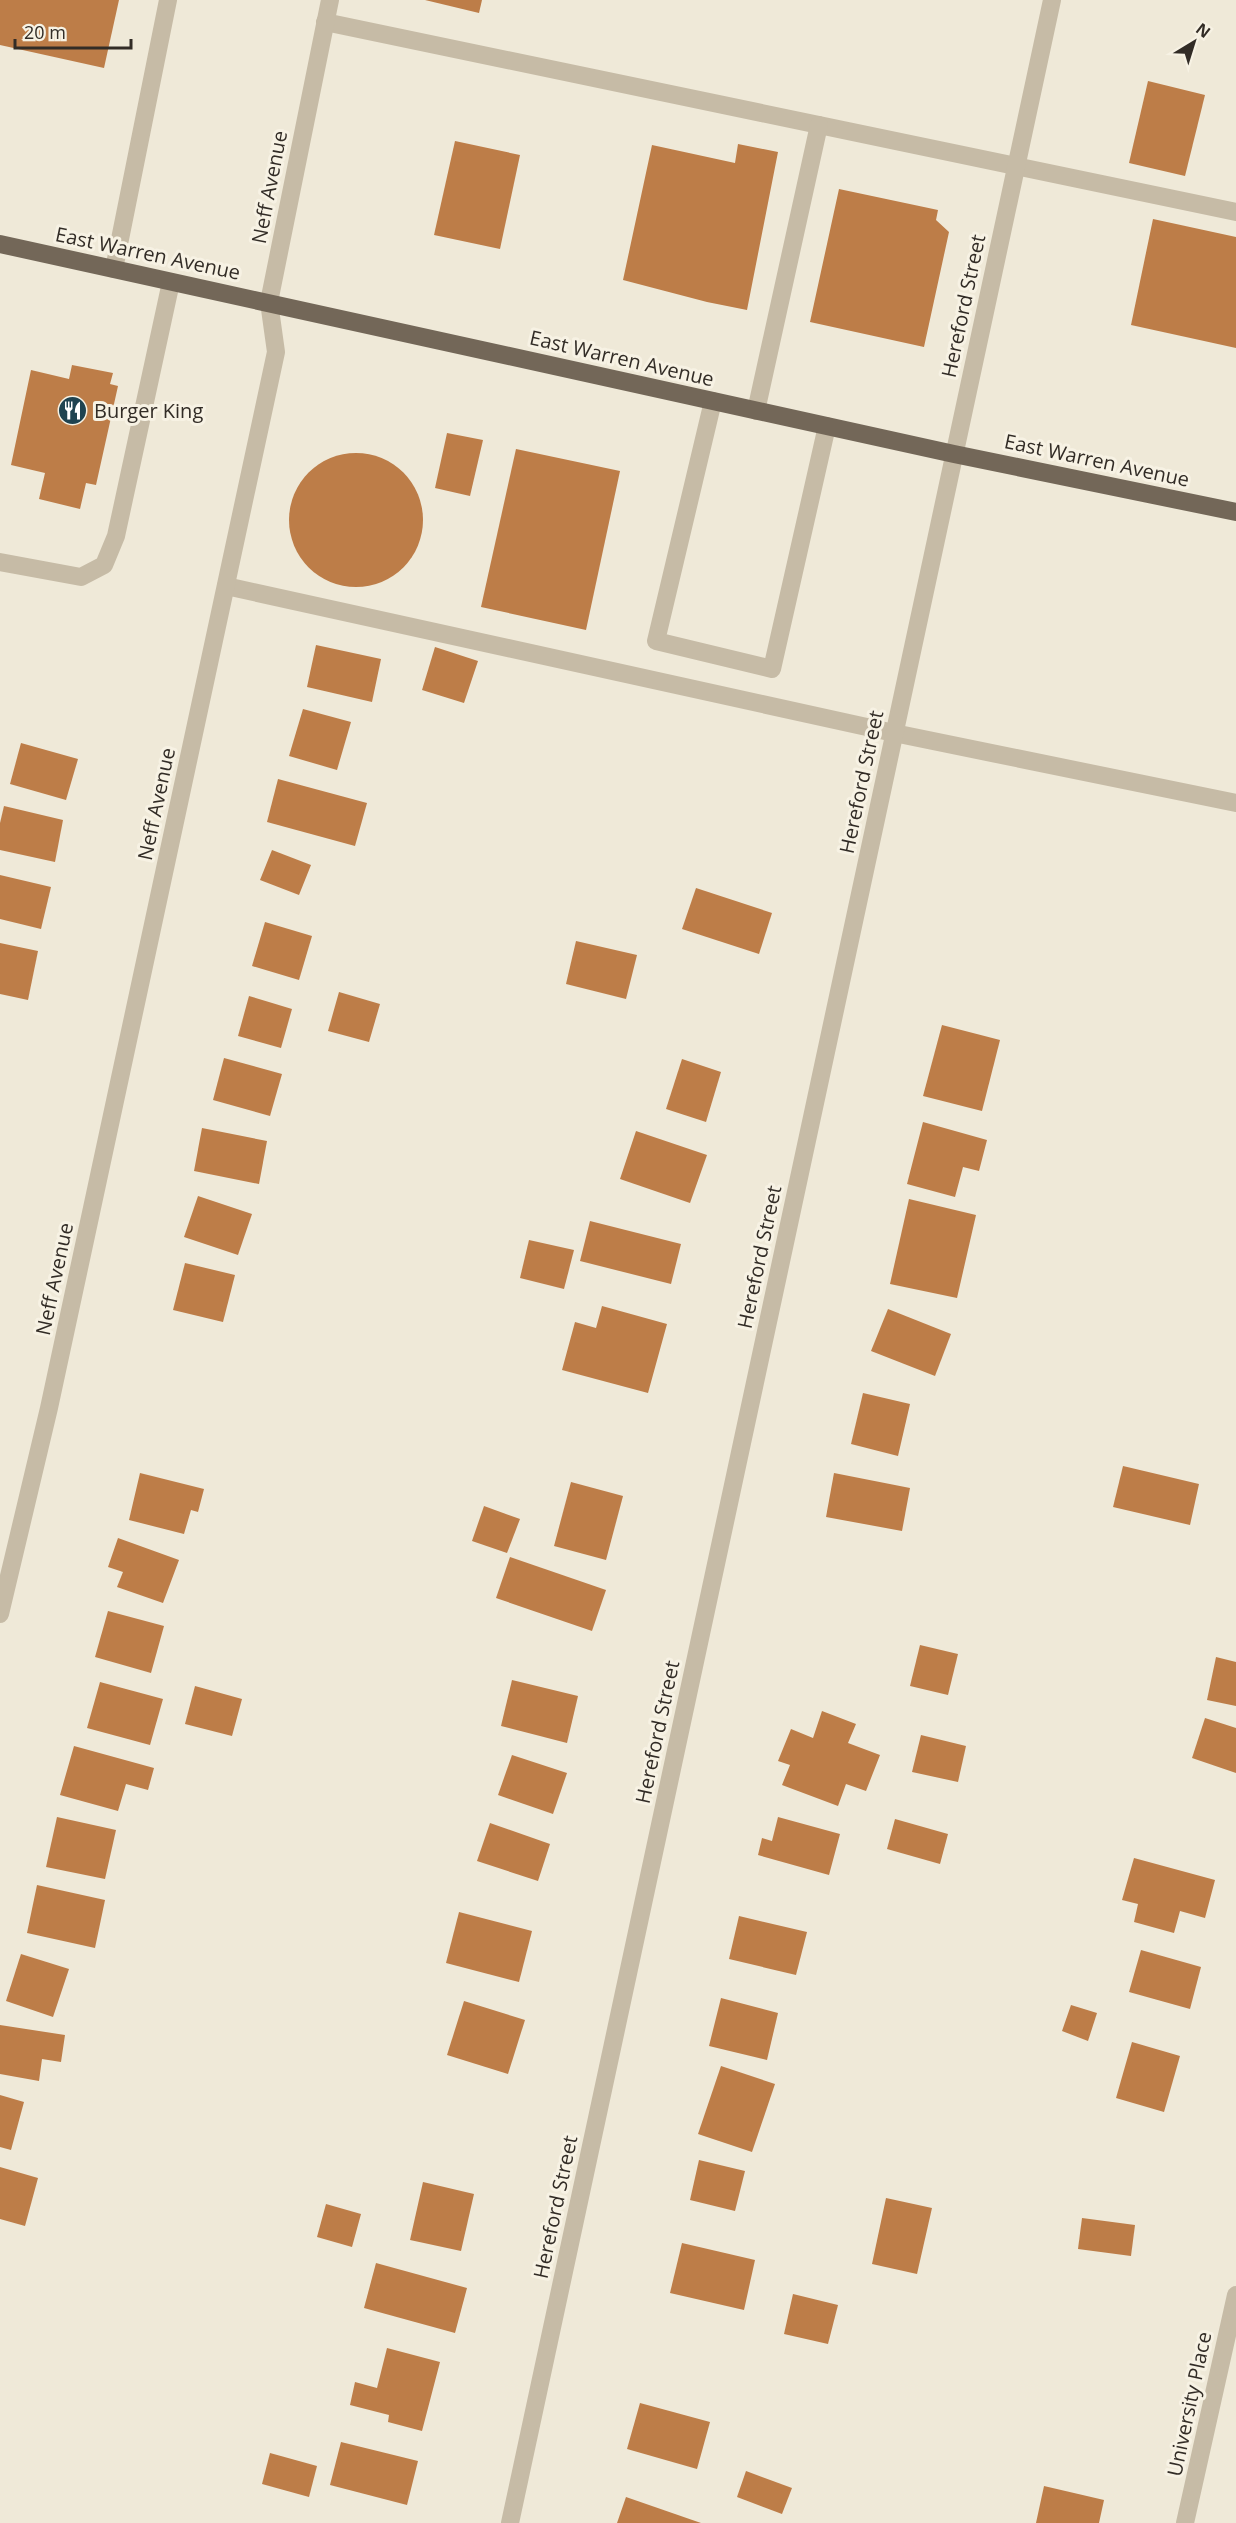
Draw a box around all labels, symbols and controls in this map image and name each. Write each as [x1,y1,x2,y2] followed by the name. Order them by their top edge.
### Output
[15,12,130,50] scale bar
[1164,12,1224,72] north arrow
[1191,18,1215,43] text: N
[24,20,66,44] text: 20 m
[245,128,293,246] street label: Neff Avenue
[53,220,243,286] street label: East Warren Avenue
[935,232,991,380] street label: Hereford Street
[527,324,717,392] street label: East Warren Avenue
[57,394,89,426] restaurant icon: Burger King
[94,397,203,424] place label: Burger King
[1002,427,1192,493] street label: East Warren Avenue
[833,708,889,856] street label: Hereford Street
[131,745,181,863] street label: Neff Avenue
[731,1183,787,1331] street label: Hereford Street
[29,1220,79,1338] street label: Neff Avenue
[629,1658,685,1806] street label: Hereford Street
[527,2133,583,2281] street label: Hereford Street
[1160,2329,1218,2479] street label: University Place

